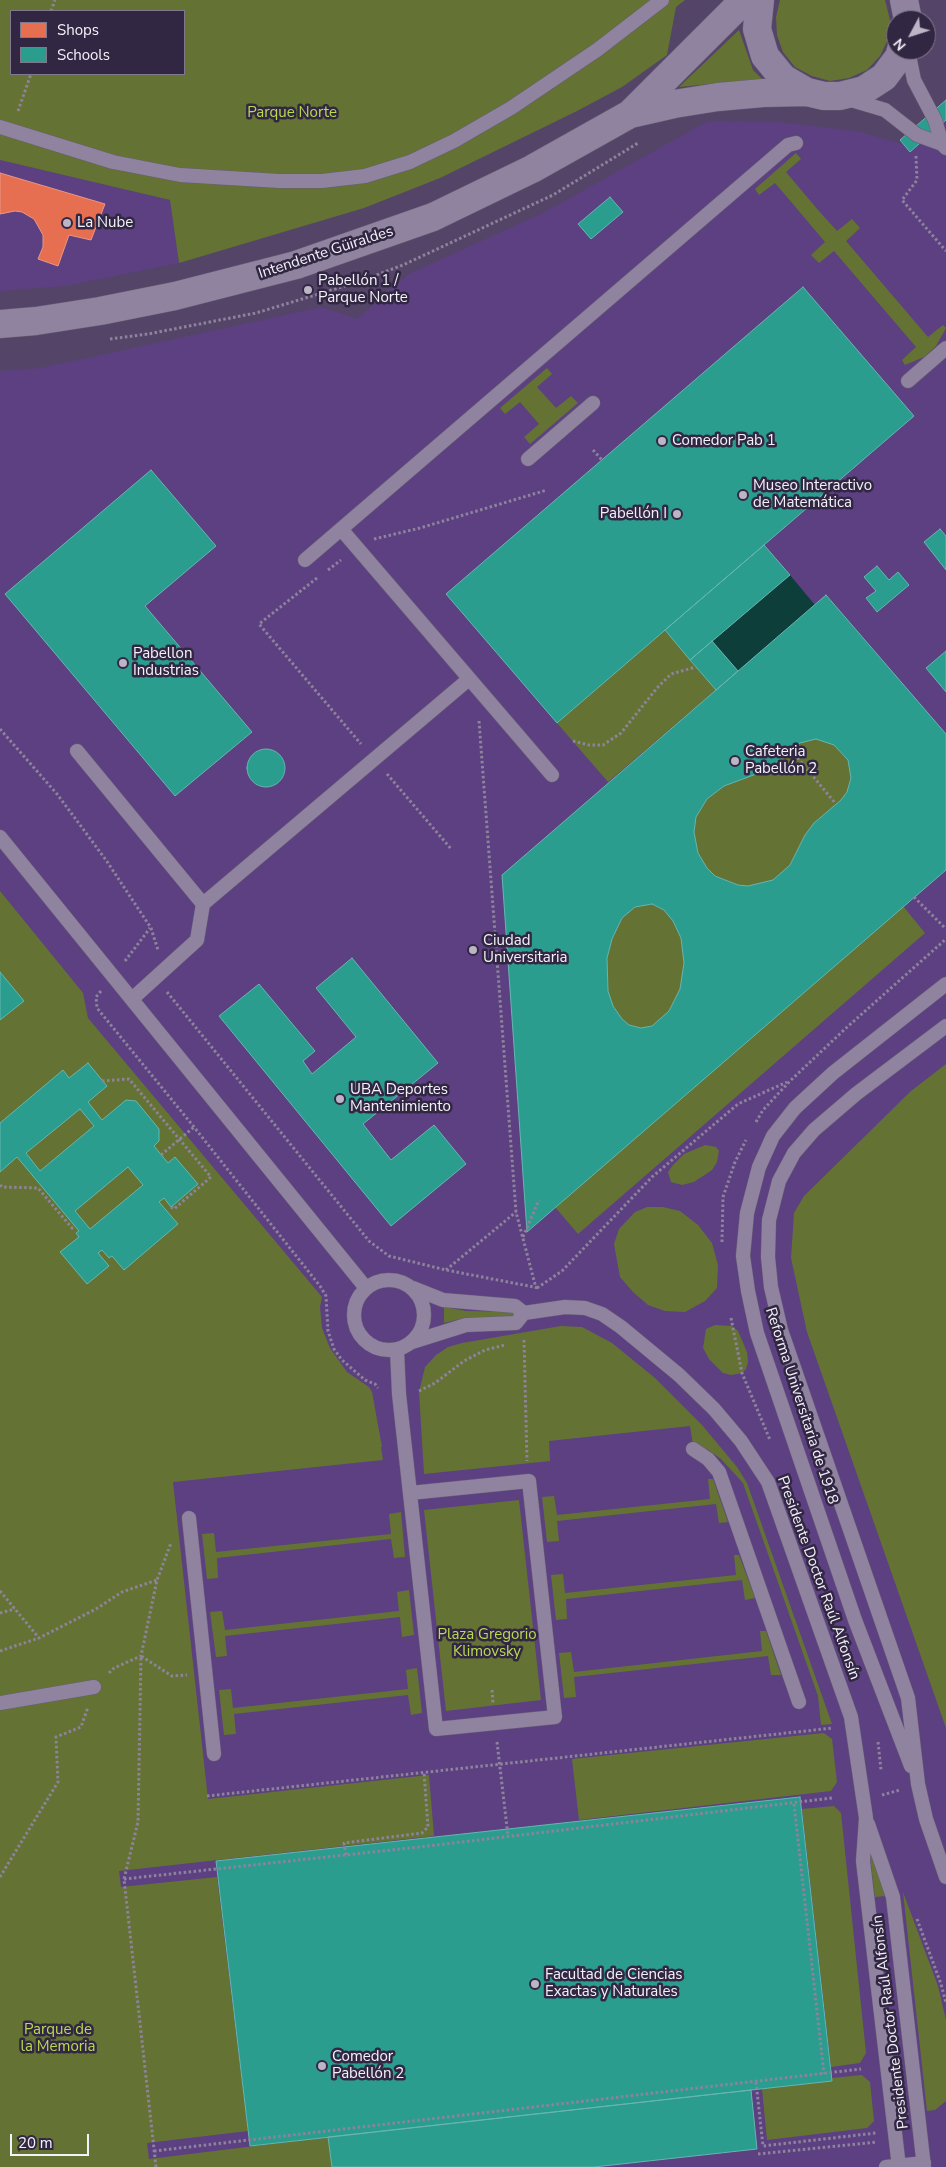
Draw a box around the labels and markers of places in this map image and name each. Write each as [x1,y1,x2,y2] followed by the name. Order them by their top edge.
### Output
[77,214,133,232] place label: La Nube
[61,217,73,229] marker: La Nube
[318,272,408,307] place label: Pabellón 1 / Parque Norte
[302,284,314,296] marker: Pabellón 1 / Parque Norte
[672,432,776,450] place label: Comedor Pab 1
[656,435,668,447] marker: Comedor Pab 1
[753,477,872,512] place label: Museo Interactivo de Matemática
[737,489,749,501] marker: Museo Interactivo de Matemática
[600,505,667,523] place label: Pabellón I
[671,508,683,520] marker: Pabellón I
[133,645,199,680] place label: Pabellon Industrias
[117,657,129,669] marker: Pabellon Industrias
[745,743,817,778] place label: Cafeteria Pabellón 2
[729,755,741,767] marker: Cafeteria Pabellón 2
[483,932,568,967] place label: Ciudad Universitaria
[467,944,479,956] marker: Ciudad Universitaria
[350,1081,451,1116] place label: UBA Deportes Mantenimiento
[334,1093,346,1105] marker: UBA Deportes Mantenimiento
[545,1966,683,2001] place label: Facultad de Ciencias Exactas y Naturales
[529,1978,541,1990] marker: Facultad de Ciencias Exactas y Naturales
[332,2048,404,2083] place label: Comedor Pabellón 2
[316,2060,328,2072] marker: Comedor Pabellón 2

